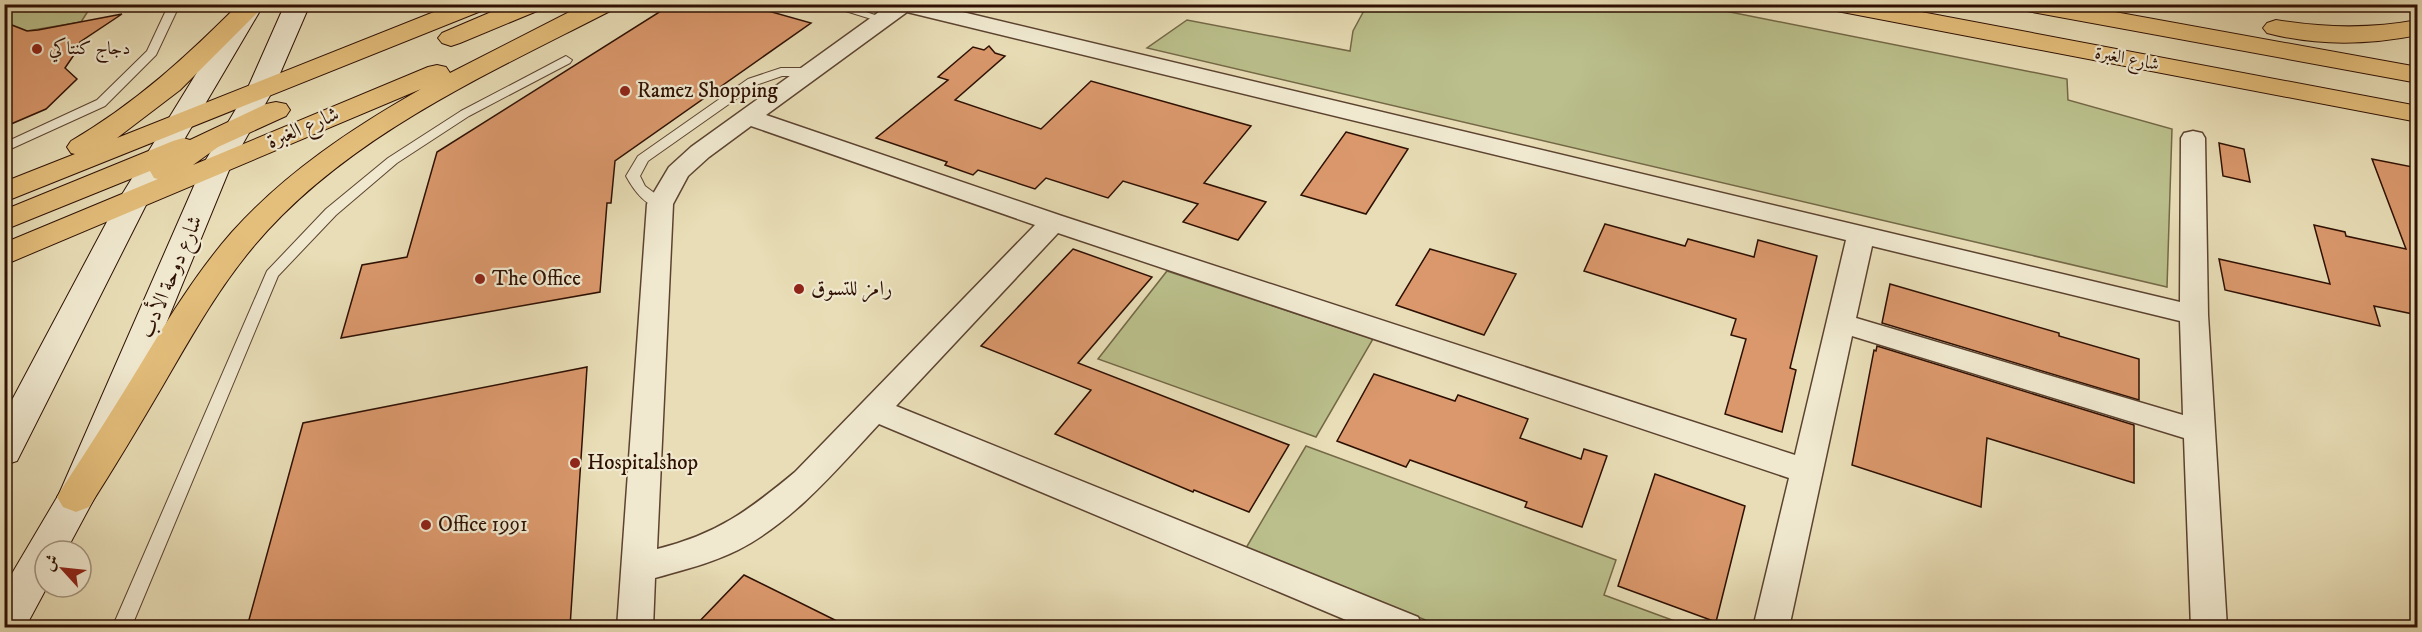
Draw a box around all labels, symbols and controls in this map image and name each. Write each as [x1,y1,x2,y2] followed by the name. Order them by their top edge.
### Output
[49,36,130,64] place label: دجاج كنتاكي
[30,42,44,56] marker: دجاج كنتاكي
[2092,42,2161,79] street label: شارع الغبرة
[637,78,779,104] place label: Ramez Shopping
[618,84,632,98] marker: Ramez Shopping
[263,101,345,159] street label: شارع الغبرة
[131,210,212,344] street label: شارع دوحة الأدب
[492,266,581,292] place label: The Office
[473,272,487,286] marker: The Office
[811,276,892,303] place label: رامز للتسوق
[792,282,806,296] marker: رامز للتسوق
[587,450,698,476] place label: Hospitalshop
[568,456,582,470] marker: Hospitalshop
[438,512,528,538] place label: Office 1991
[419,518,433,532] marker: Office 1991
[33,539,93,599] north arrow
[38,551,63,574] text: ش

